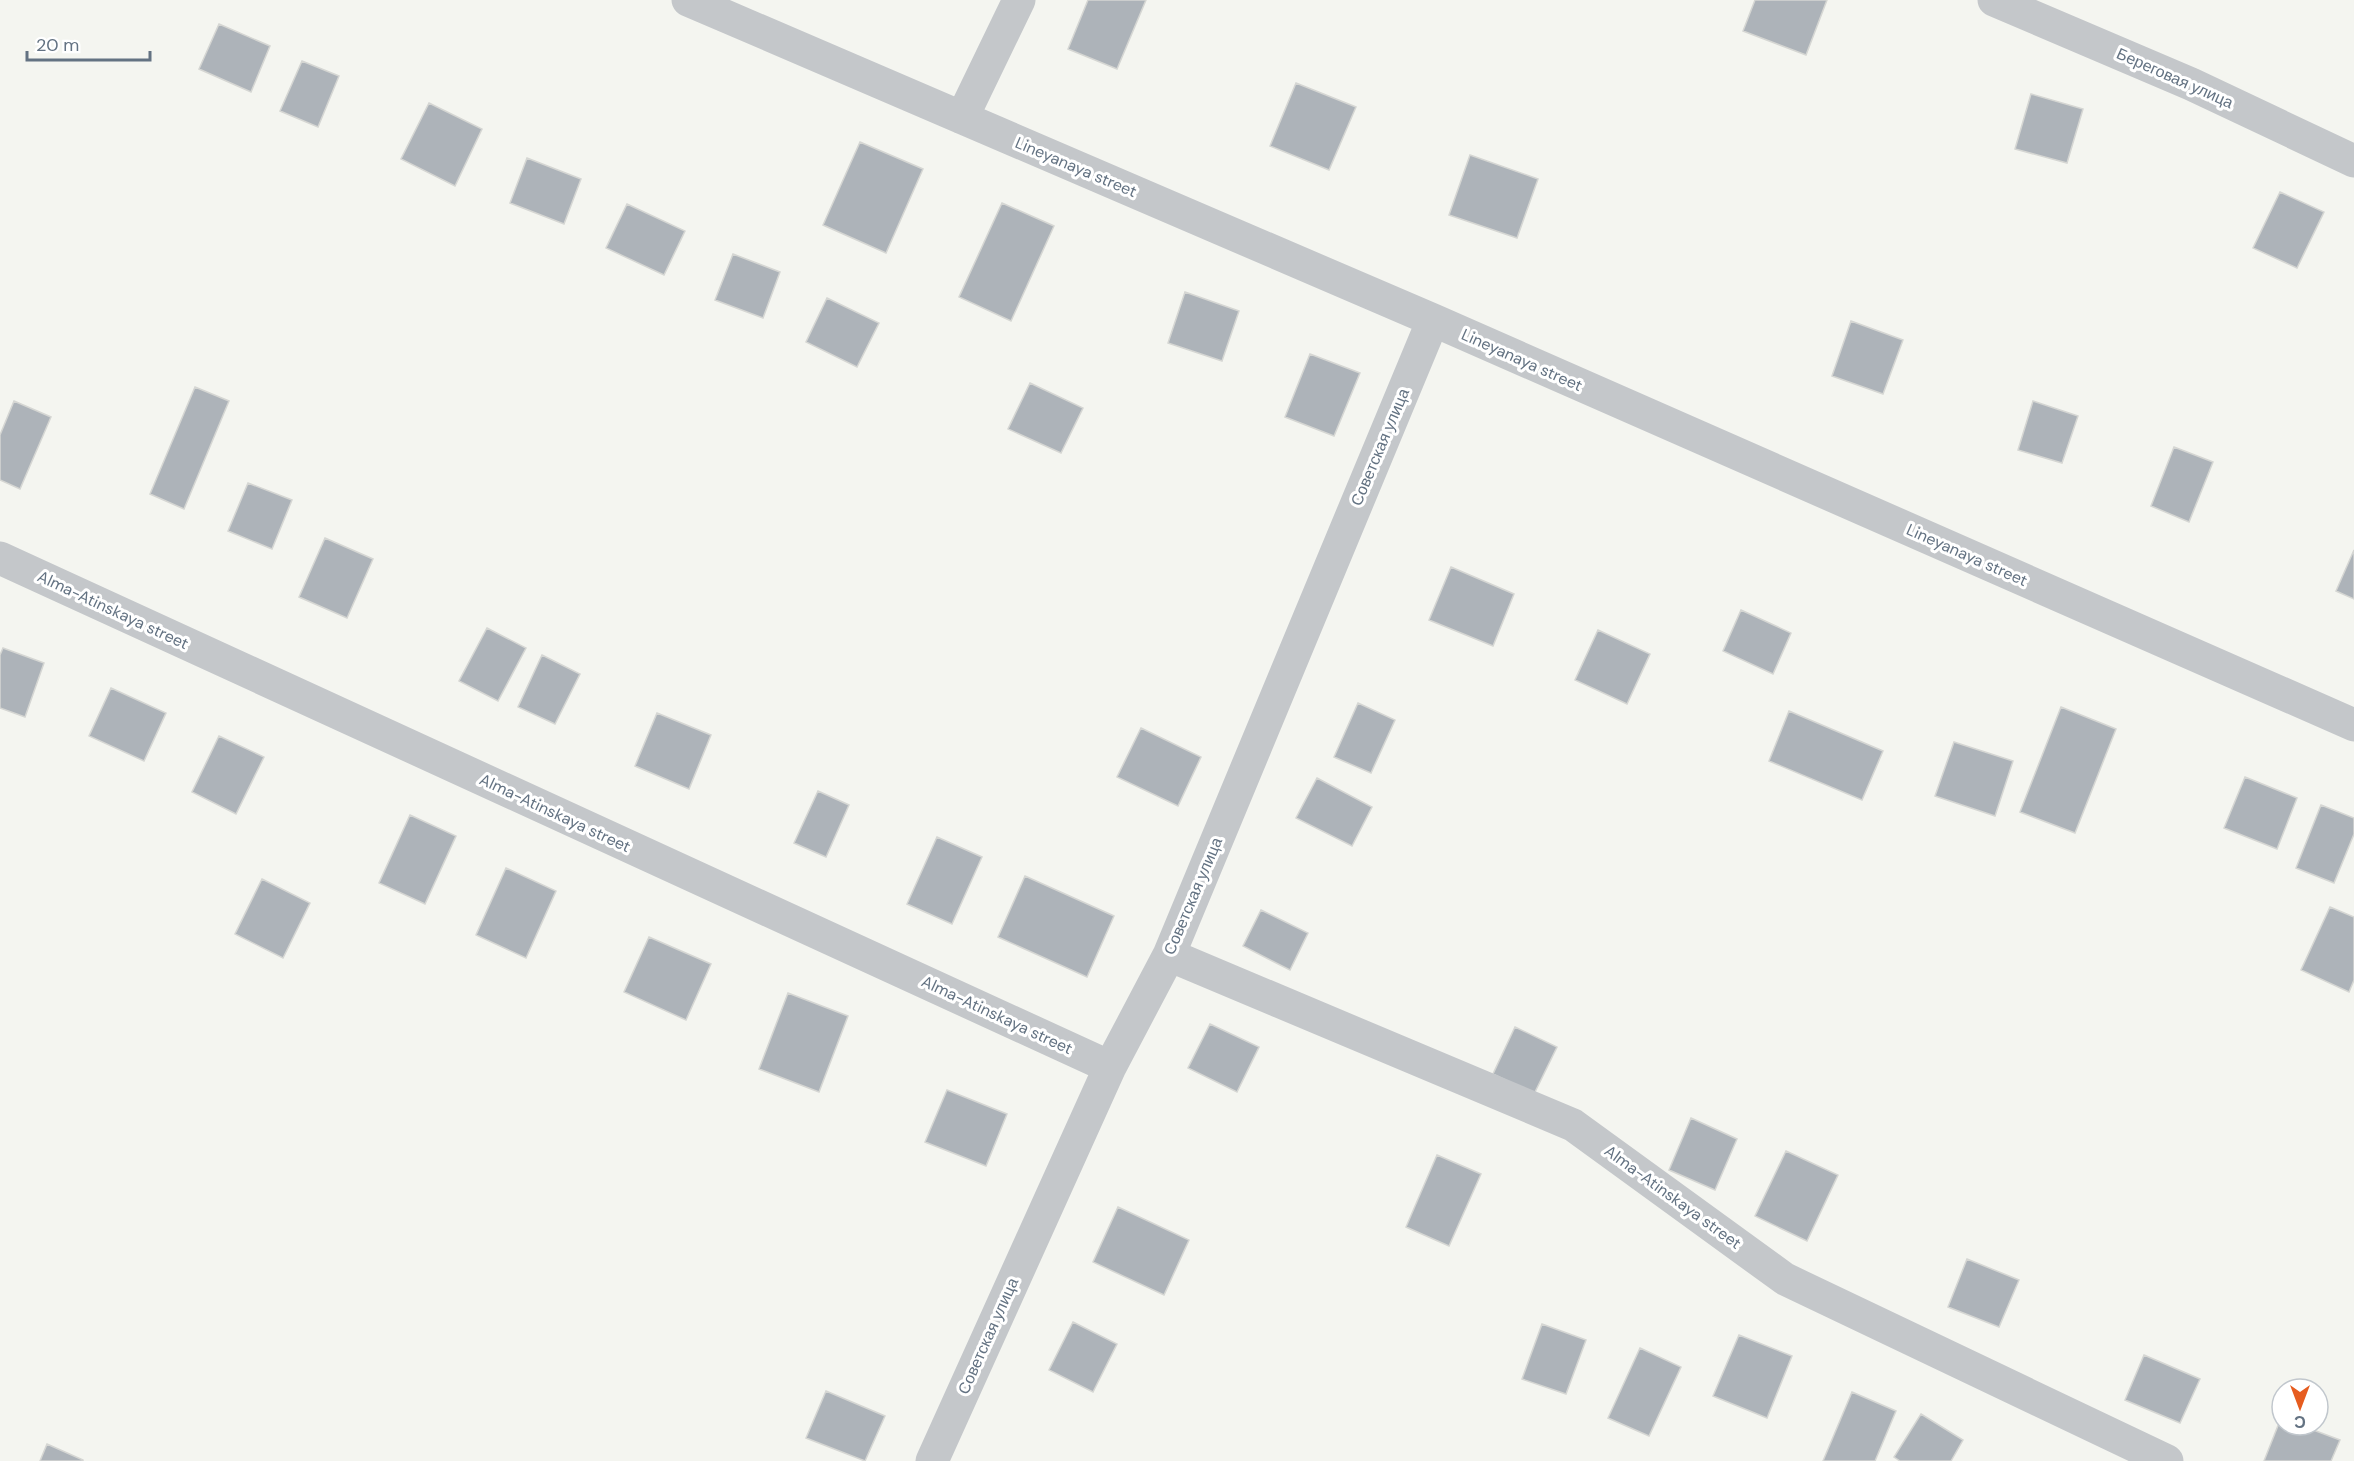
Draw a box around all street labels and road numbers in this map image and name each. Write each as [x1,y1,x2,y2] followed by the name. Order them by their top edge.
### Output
[2113,43,2237,113] street label: Береговая улица
[1012,132,1140,202] street label: Lineyanaya street
[1458,324,1586,396] street label: Lineyanaya street
[1346,385,1414,509] street label: Советская улица
[1903,519,2031,591] street label: Lineyanaya street
[34,566,192,654] street label: Alma-Atinskaya street
[476,769,634,857] street label: Alma-Atinskaya street
[1159,834,1227,958] street label: Советская улица
[918,971,1076,1059] street label: Alma-Atinskaya street
[1600,1140,1746,1254] street label: Alma-Atinskaya street
[953,1274,1023,1398] street label: Советская улица

